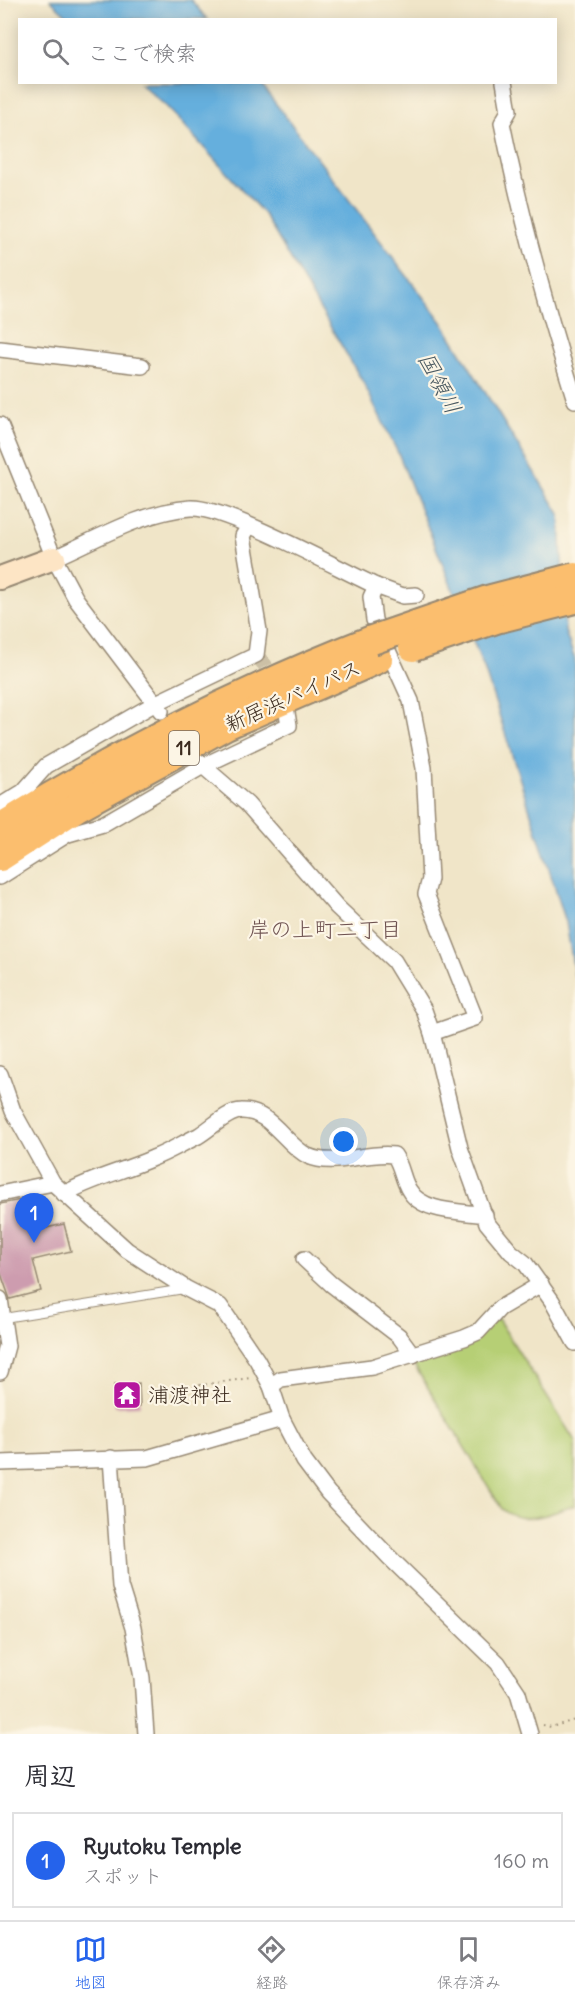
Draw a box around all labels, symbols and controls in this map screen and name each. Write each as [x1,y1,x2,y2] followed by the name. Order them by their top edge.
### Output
[18,18,557,84] search box
[39,35,72,68] icon: search
[87,39,197,67] text: ここで検索
[412,347,468,419] water label: 国領川
[220,653,365,738] street label: 新居浜バイパス
[169,731,199,765] road number: 11
[248,915,402,943] district label: 岸の上町二丁目
[329,1127,358,1156] your location
[15,1194,54,1243] pin: 1
[111,1379,143,1411] temple icon: 浦渡神社
[148,1381,232,1408] place label: 浦渡神社
[24,1759,76,1792] text: 周辺
[83,1832,242,1860] text: Ryutoku Temple
[42,1848,49,1873] text: 1
[494,1848,549,1873] text: 160 m
[83,1863,163,1888] text: スポット
[74,1933,107,1993] tab: 地図
[255,1933,288,1993] tab: 経路
[437,1933,501,1993] tab: 保存済み

